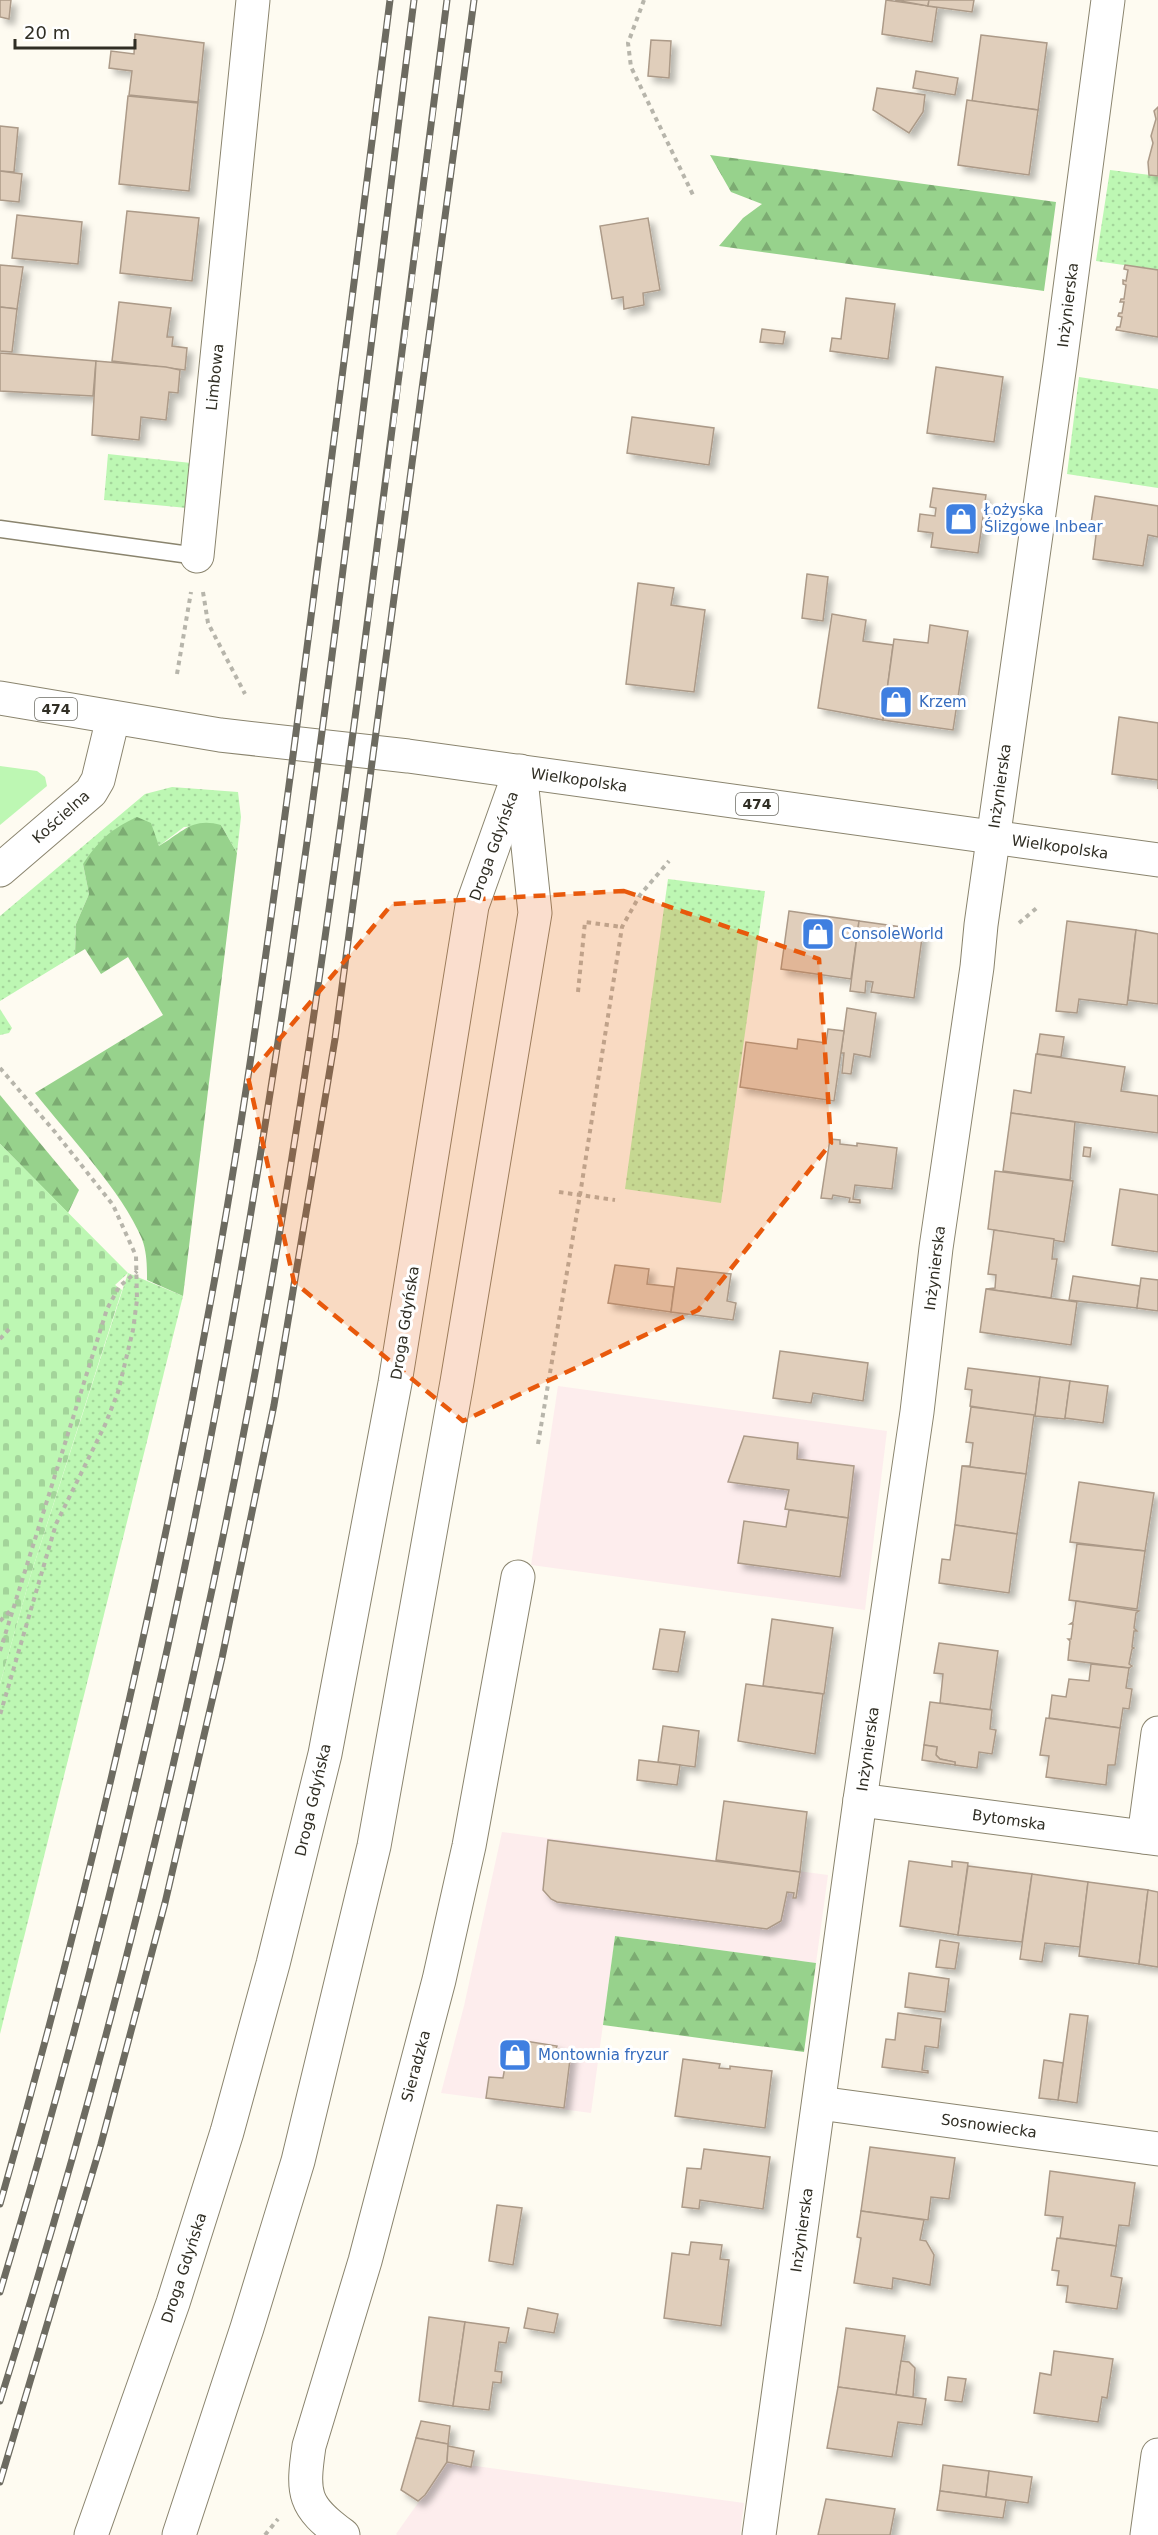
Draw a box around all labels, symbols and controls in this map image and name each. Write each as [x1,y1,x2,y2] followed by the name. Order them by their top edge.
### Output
[15,12,135,50] scale bar
[24,22,70,43] text: 20 m
[1054,262,1082,348] street label: Inżynierska
[203,343,227,411] street label: Limbowa
[943,501,979,537] shop icon: Łożyska Ślizgowe Inbear
[983,501,1104,536] place label: Łożyska Ślizgowe Inbear
[878,684,914,720] shop icon: Krzem
[919,693,967,711] place label: Krzem
[35,698,77,720] road number: 474
[985,743,1015,829] street label: Inżynierska
[529,764,629,796] street label: Wielkopolska
[29,787,93,847] street label: Kościelna
[466,789,522,903] street label: Droga Gdyńska
[736,793,778,815] road number: 474
[1010,831,1110,863] street label: Wielkopolska
[800,916,836,952] shop icon: ConsoleWorld
[841,925,944,943] place label: ConsoleWorld
[921,1225,949,1311] street label: Inżynierska
[387,1265,423,1381] street label: Droga Gdyńska
[853,1706,883,1792] street label: Inżynierska
[291,1742,335,1858] street label: Droga Gdyńska
[971,1806,1047,1834] street label: Bytomska
[398,2028,434,2104] street label: Sieradzka
[497,2037,533,2073] shop icon: Montownia fryzur
[538,2046,669,2064] place label: Montownia fryzur
[940,2110,1038,2142] street label: Sosnowiecka
[787,2187,817,2273] street label: Inżynierska
[158,2211,210,2325] street label: Droga Gdyńska

